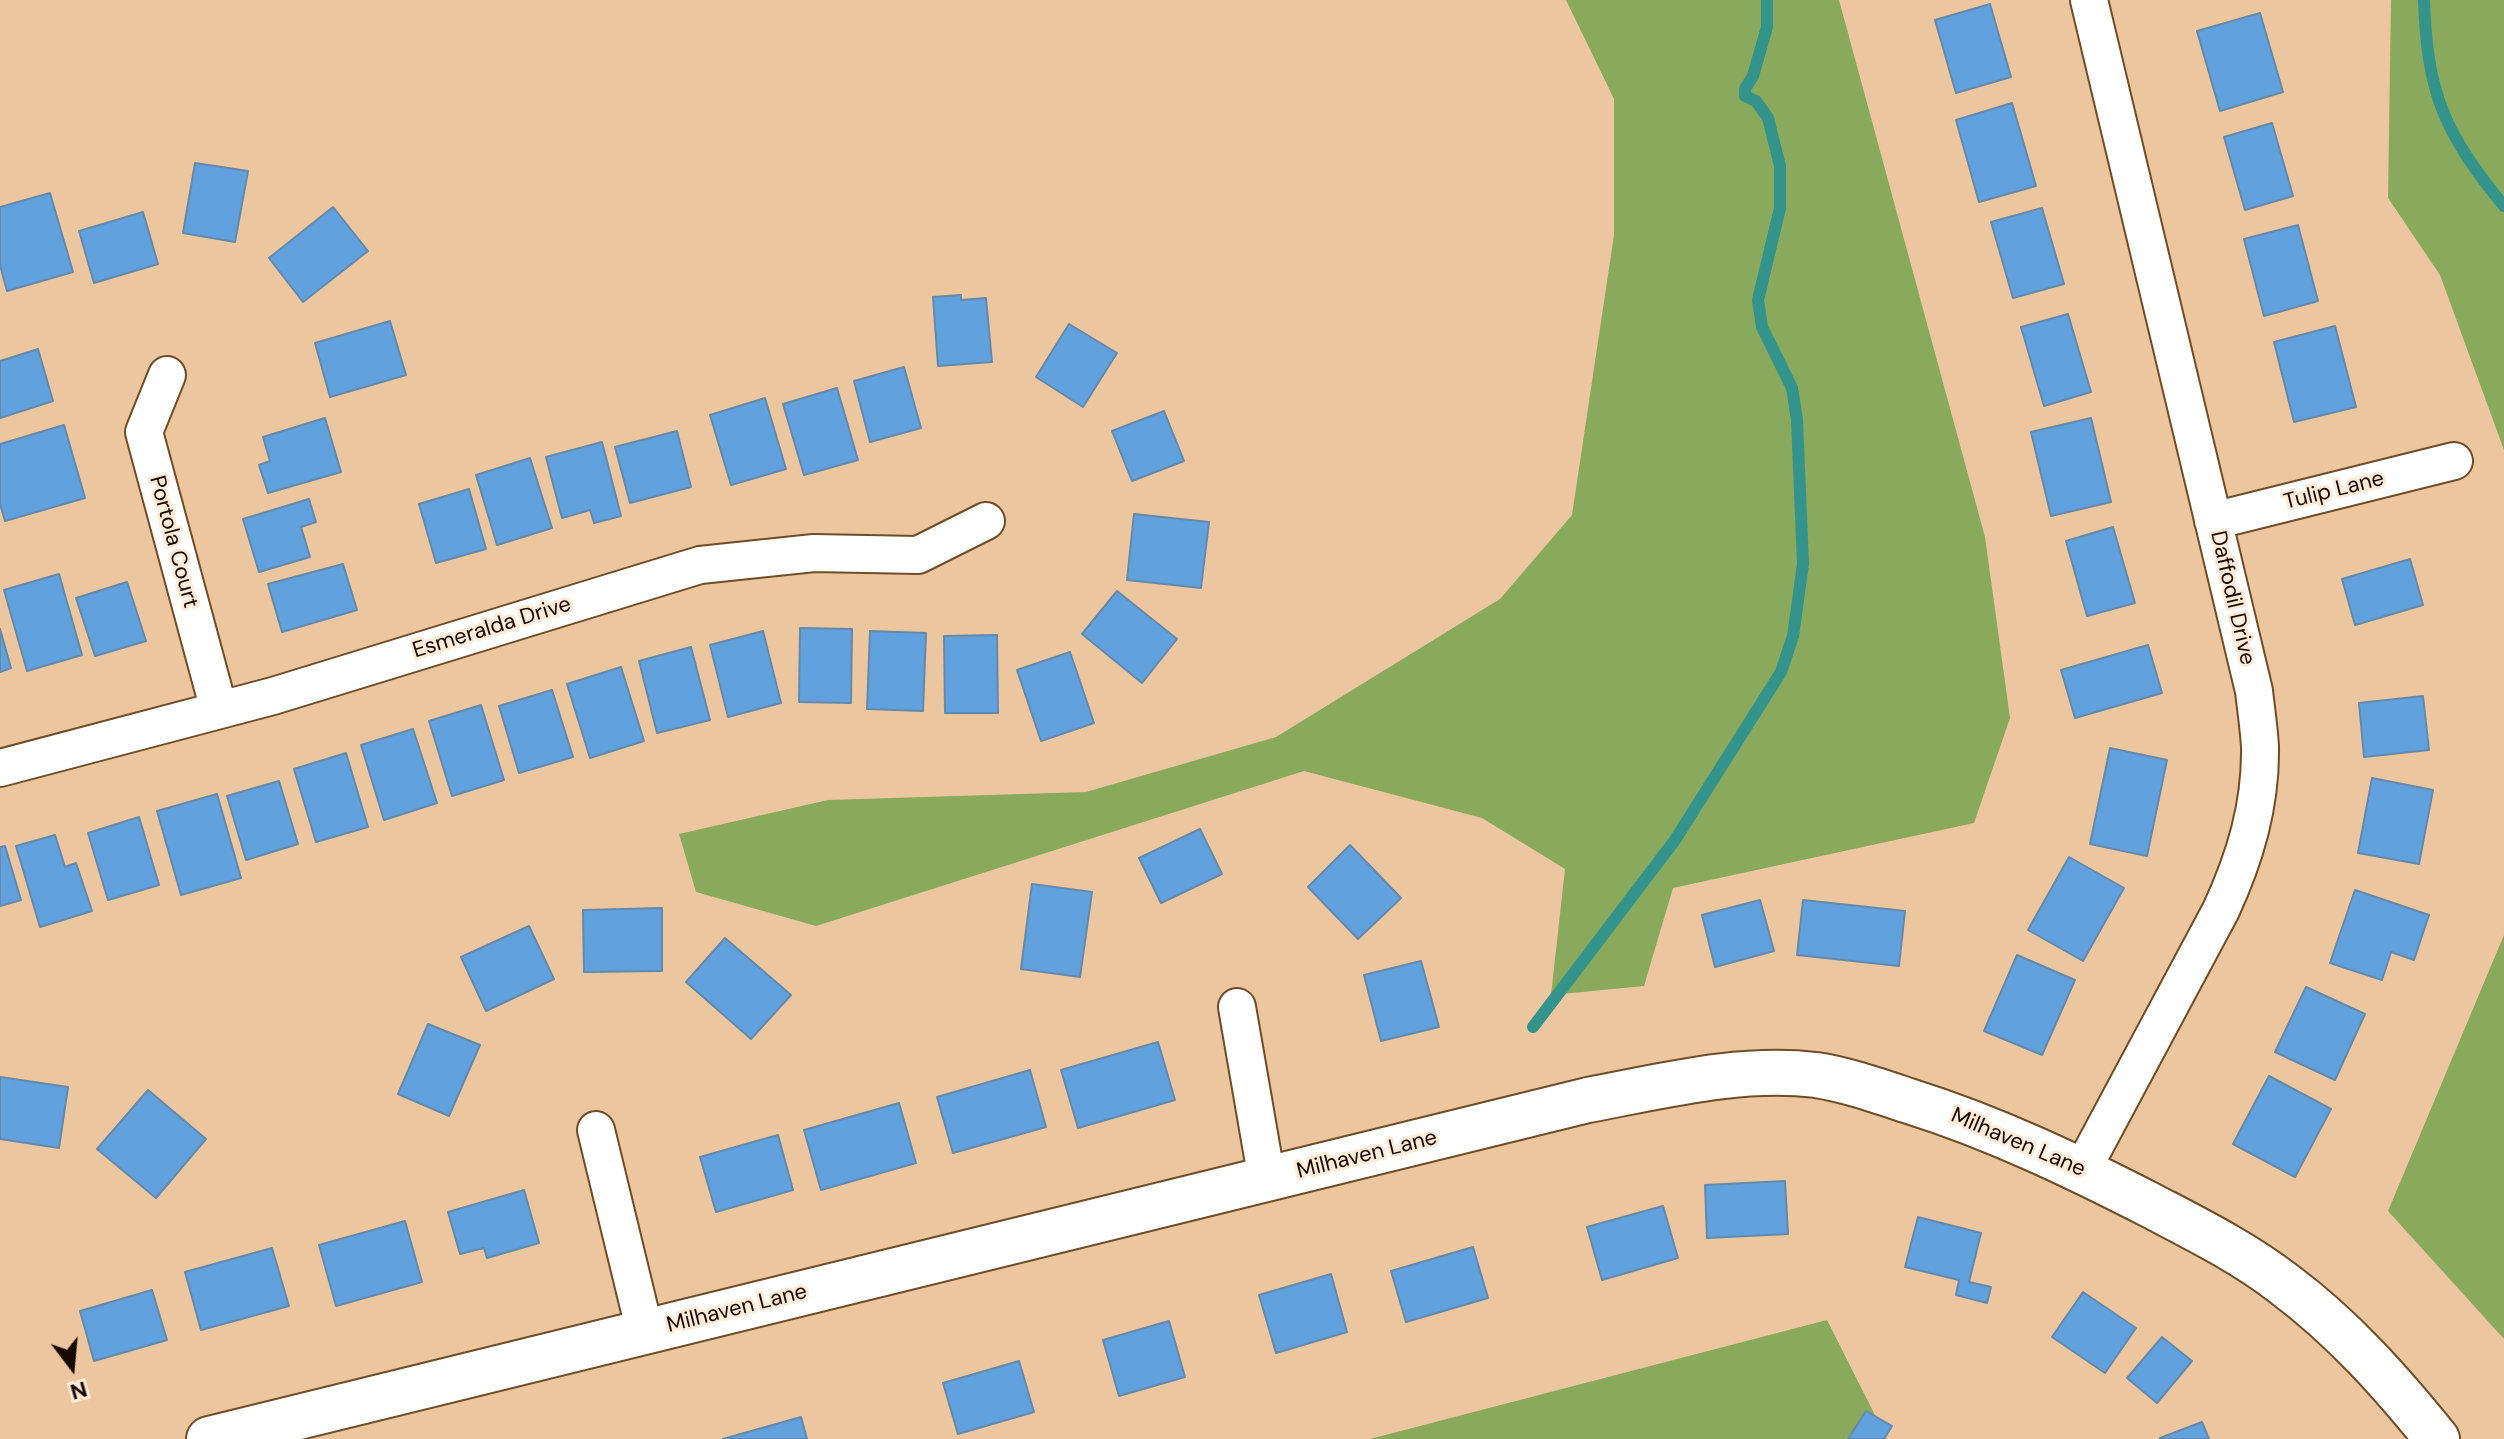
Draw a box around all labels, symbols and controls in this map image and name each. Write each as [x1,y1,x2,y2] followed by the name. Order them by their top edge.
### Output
[2281,466,2387,516] street label: Tulip Lane
[143,473,203,611] street label: Portola Court
[2204,528,2260,668] street label: Daffodil Drive
[410,591,574,665] street label: Esmeralda Drive
[1947,1103,2089,1183] street label: Milhaven Lane
[1294,1125,1440,1185] street label: Milhaven Lane
[664,1279,810,1339] street label: Milhaven Lane
[32,1327,112,1407] north arrow
[67,1374,90,1407] text: N

